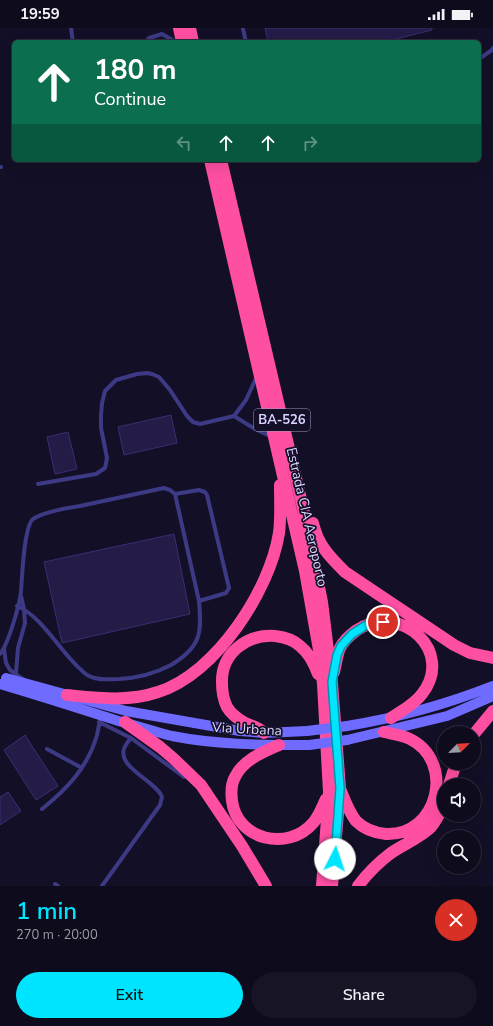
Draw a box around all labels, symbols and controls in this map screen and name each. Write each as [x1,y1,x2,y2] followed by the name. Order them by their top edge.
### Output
[20,4,60,24] text: 19:59
[94,51,177,89] text: 180 m
[28,56,80,108] icon: ahead
[94,87,166,111] text: Continue
[173,132,195,154] icon: left
[215,132,237,154] icon: ahead
[257,132,279,154] icon: ahead
[299,132,321,154] icon: right
[254,409,310,431] road number: BA-526
[282,446,332,589] street label: Estrada CIA Aeroporto
[366,605,400,639] pin
[372,611,394,633] icon: arrive
[211,718,282,740] street label: Via Urbana
[437,726,481,770] north arrow
[437,726,481,874] map controls
[437,778,481,822] button: sound
[437,830,481,874] button: search
[314,838,356,880] position arrow
[16,895,77,927] text: 1 min
[435,899,477,941] button: close
[16,926,98,944] text: 270 m · 20:00
[16,972,243,1018] button: Exit
[251,972,477,1018] button: Share

